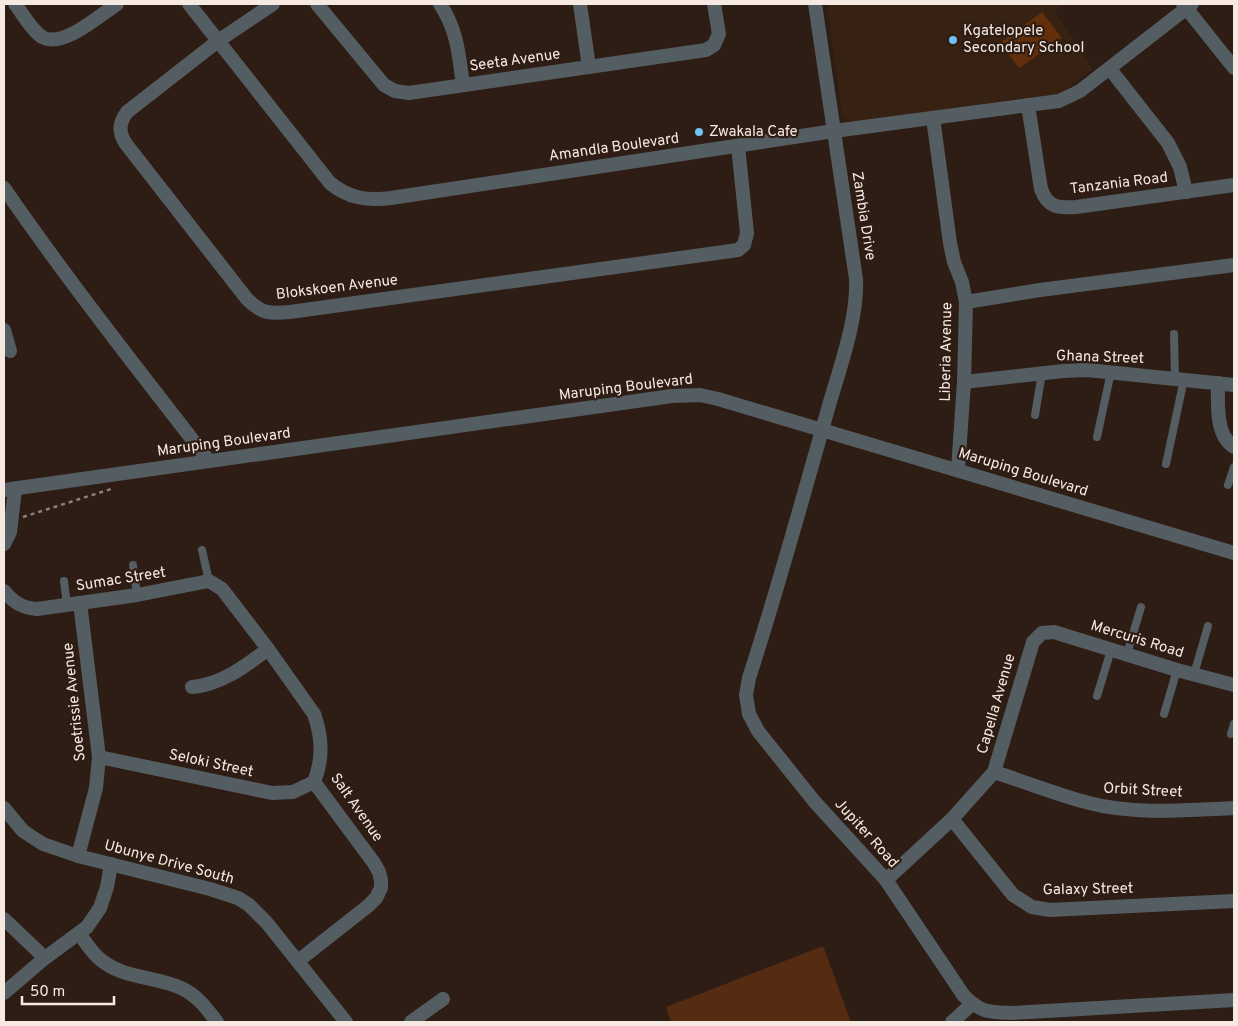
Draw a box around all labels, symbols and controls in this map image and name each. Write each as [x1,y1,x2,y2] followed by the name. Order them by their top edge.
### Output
[963,22,1084,58] place label: Kgatelopele Secondary School
[947,34,959,46] marker: Kgatelopele Secondary School
[468,45,562,77] street label: Seeta Avenue
[709,123,798,142] place label: Zwakala Cafe
[693,126,705,138] marker: Zwakala Cafe
[548,129,680,167] street label: Amandla Boulevard
[1069,169,1169,199] street label: Tanzania Road
[847,170,879,262] street label: Zambia Drive
[275,271,399,305] street label: Blokskoen Avenue
[937,302,957,402] street label: Liberia Avenue
[1056,347,1144,369] street label: Ghana Street
[558,370,694,406] street label: Maruping Boulevard
[156,424,292,462] street label: Maruping Boulevard
[956,444,1090,502] street label: Maruping Boulevard
[75,564,167,596] street label: Sumac Street
[1088,617,1186,663] street label: Mercuris Road
[59,642,91,762] street label: Soetrissie Avenue
[974,652,1020,756] street label: Capella Avenue
[167,746,255,782] street label: Seloki Street
[325,770,387,846] street label: Salt Avenue
[1103,779,1183,803] street label: Orbit Street
[830,795,902,873] street label: Jupiter Road
[102,837,236,889] street label: Ubunye Drive South
[1043,880,1133,900] street label: Galaxy Street
[22,974,115,1006] scale bar
[30,983,65,1002] text: 50 m

